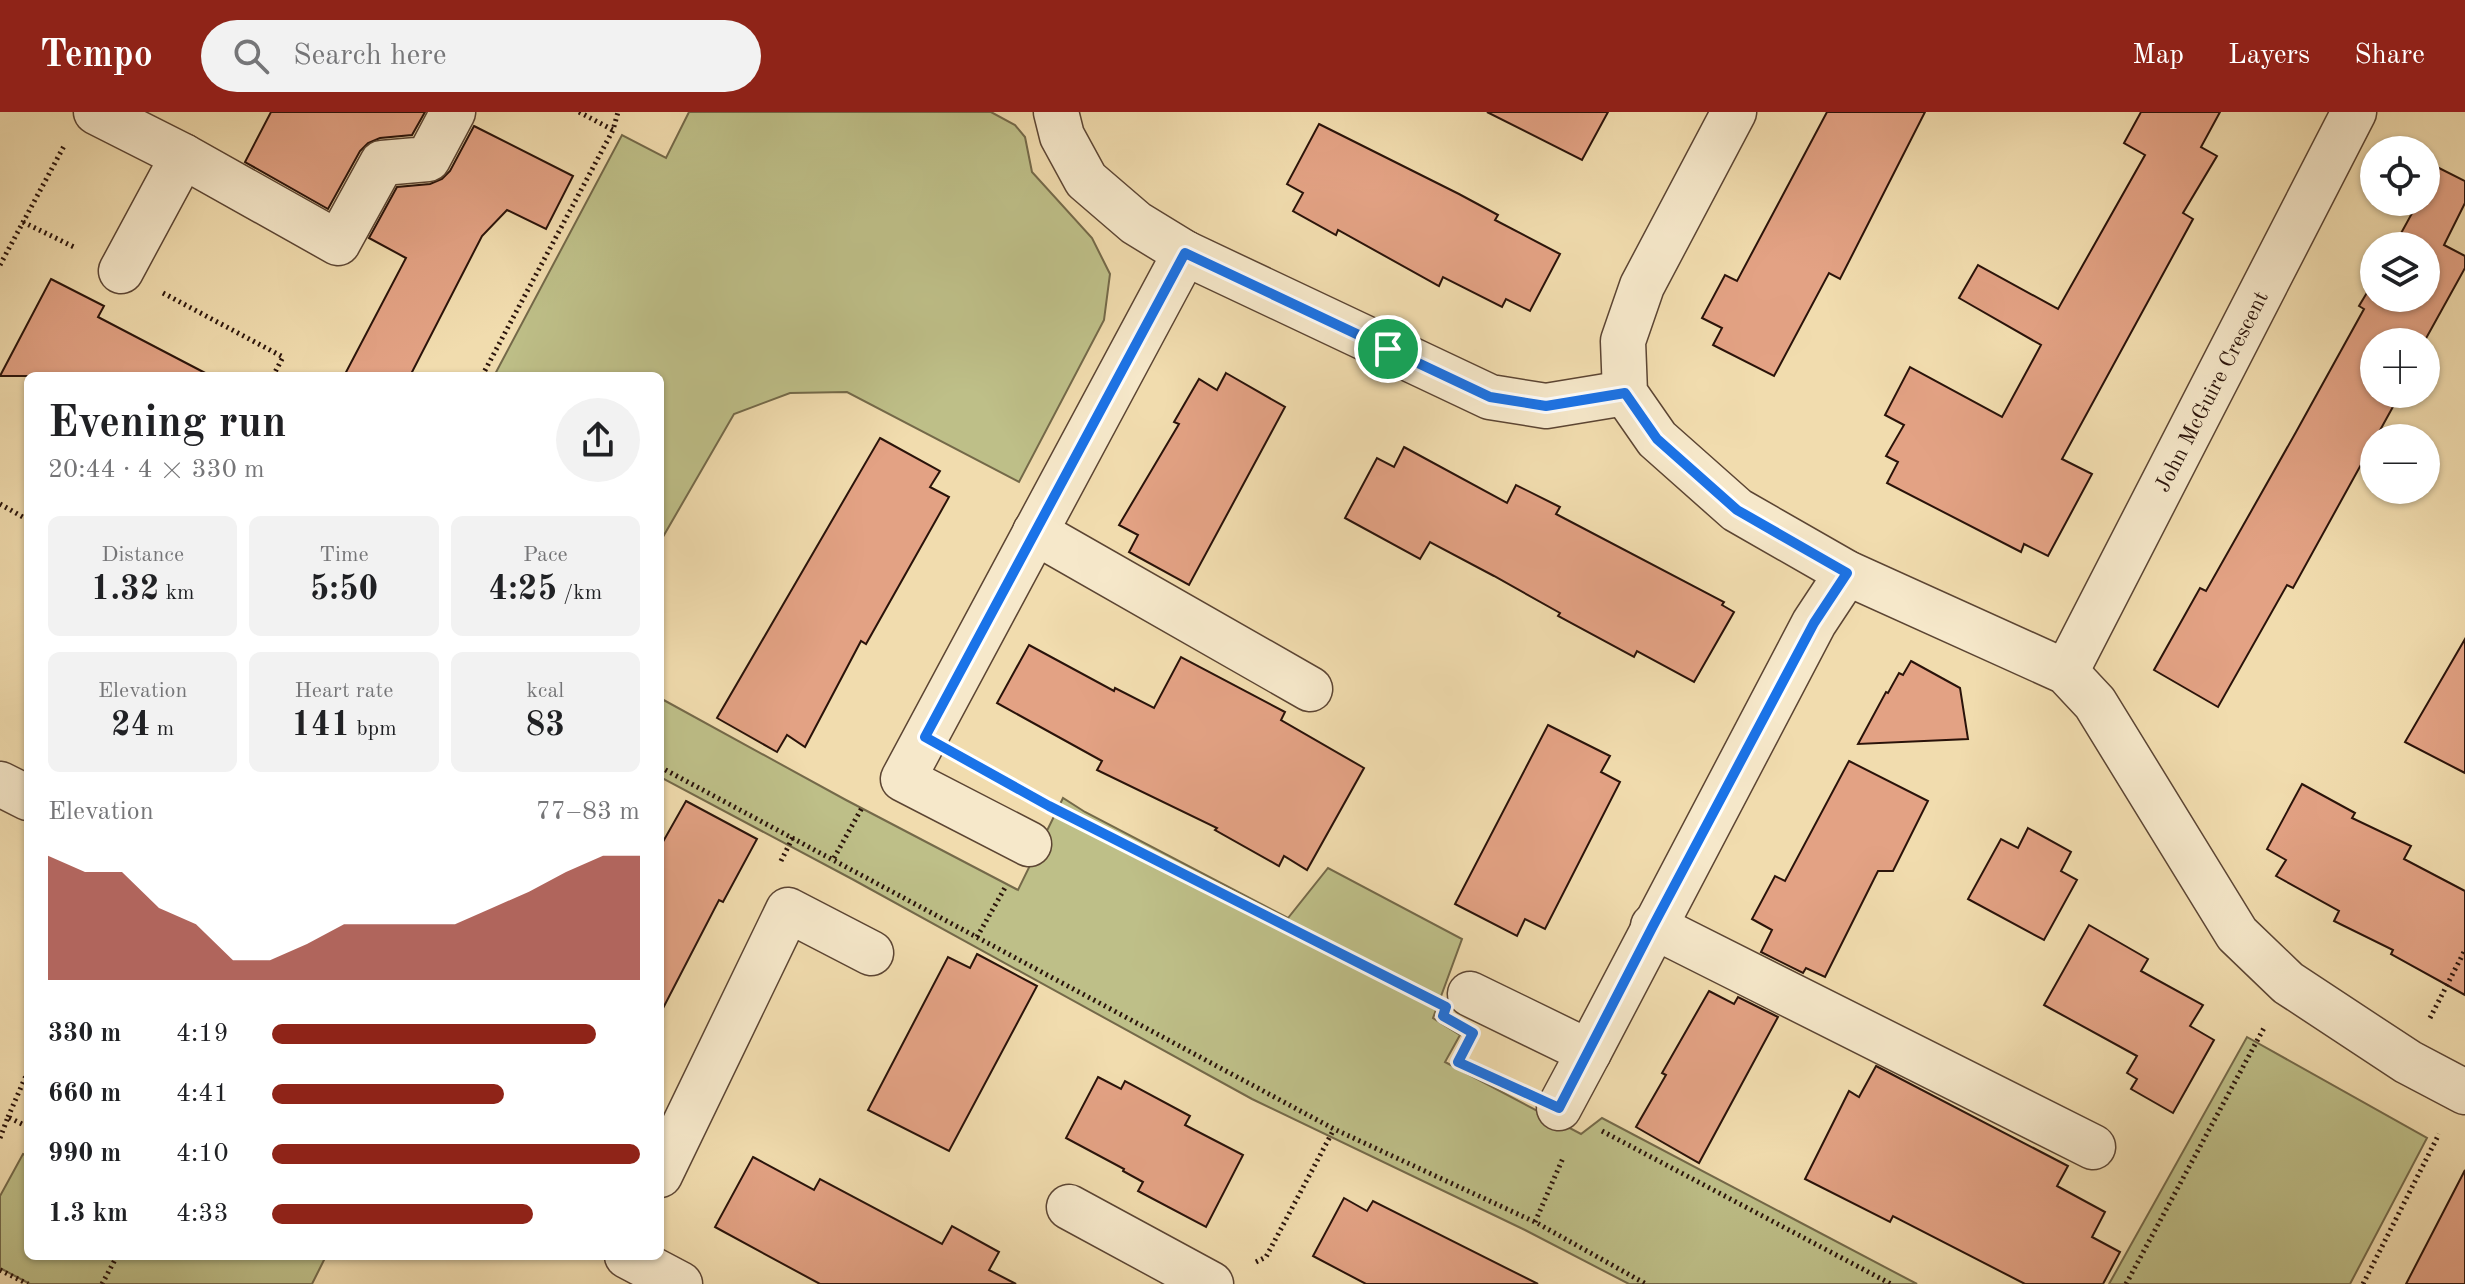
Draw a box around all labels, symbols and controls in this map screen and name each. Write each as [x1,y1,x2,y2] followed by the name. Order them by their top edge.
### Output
[201,20,761,92] search box
[229,34,273,78] icon: search
[40,37,153,75] text: Tempo
[293,41,446,71] text: Search here
[2132,42,2184,70] text: Map
[2228,42,2310,70] text: Layers
[2354,42,2425,70] text: Share
[2360,136,2440,504] map controls
[2360,136,2440,216] button: locate
[2360,232,2440,312] button: layers
[2152,288,2273,496] street label: John McGuire Crescent
[1354,315,1422,383] pin
[1366,327,1410,371] icon: arrive
[2360,328,2440,408] button: +
[556,398,640,482] button: share
[48,402,286,446] text: Evening run
[2360,424,2440,504] button: −
[48,457,265,483] text: 20:44 · 4 × 330 m
[101,544,184,566] text: Distance
[319,544,369,566] text: Time
[523,544,568,566] text: Pace
[91,573,159,607] text: 1.32
[310,573,378,607] text: 5:50
[488,573,557,607] text: 4:25
[159,582,195,604] text: km
[557,582,602,604] text: /km
[98,680,187,702] text: Elevation
[295,680,393,702] text: Heart rate
[526,680,564,702] text: kcal
[111,709,151,743] text: 24
[291,709,350,743] text: 141
[526,709,565,743] text: 83
[151,718,174,740] text: m
[350,718,397,740] text: bpm
[48,799,154,825] text: Elevation
[536,799,640,825] text: 77–83 m
[48,1021,121,1047] text: 330 m
[176,1021,229,1047] text: 4:19
[48,1081,121,1107] text: 660 m
[176,1081,229,1107] text: 4:41
[48,1141,121,1167] text: 990 m
[176,1141,229,1167] text: 4:10
[48,1201,128,1227] text: 1.3 km
[176,1201,229,1227] text: 4:33

